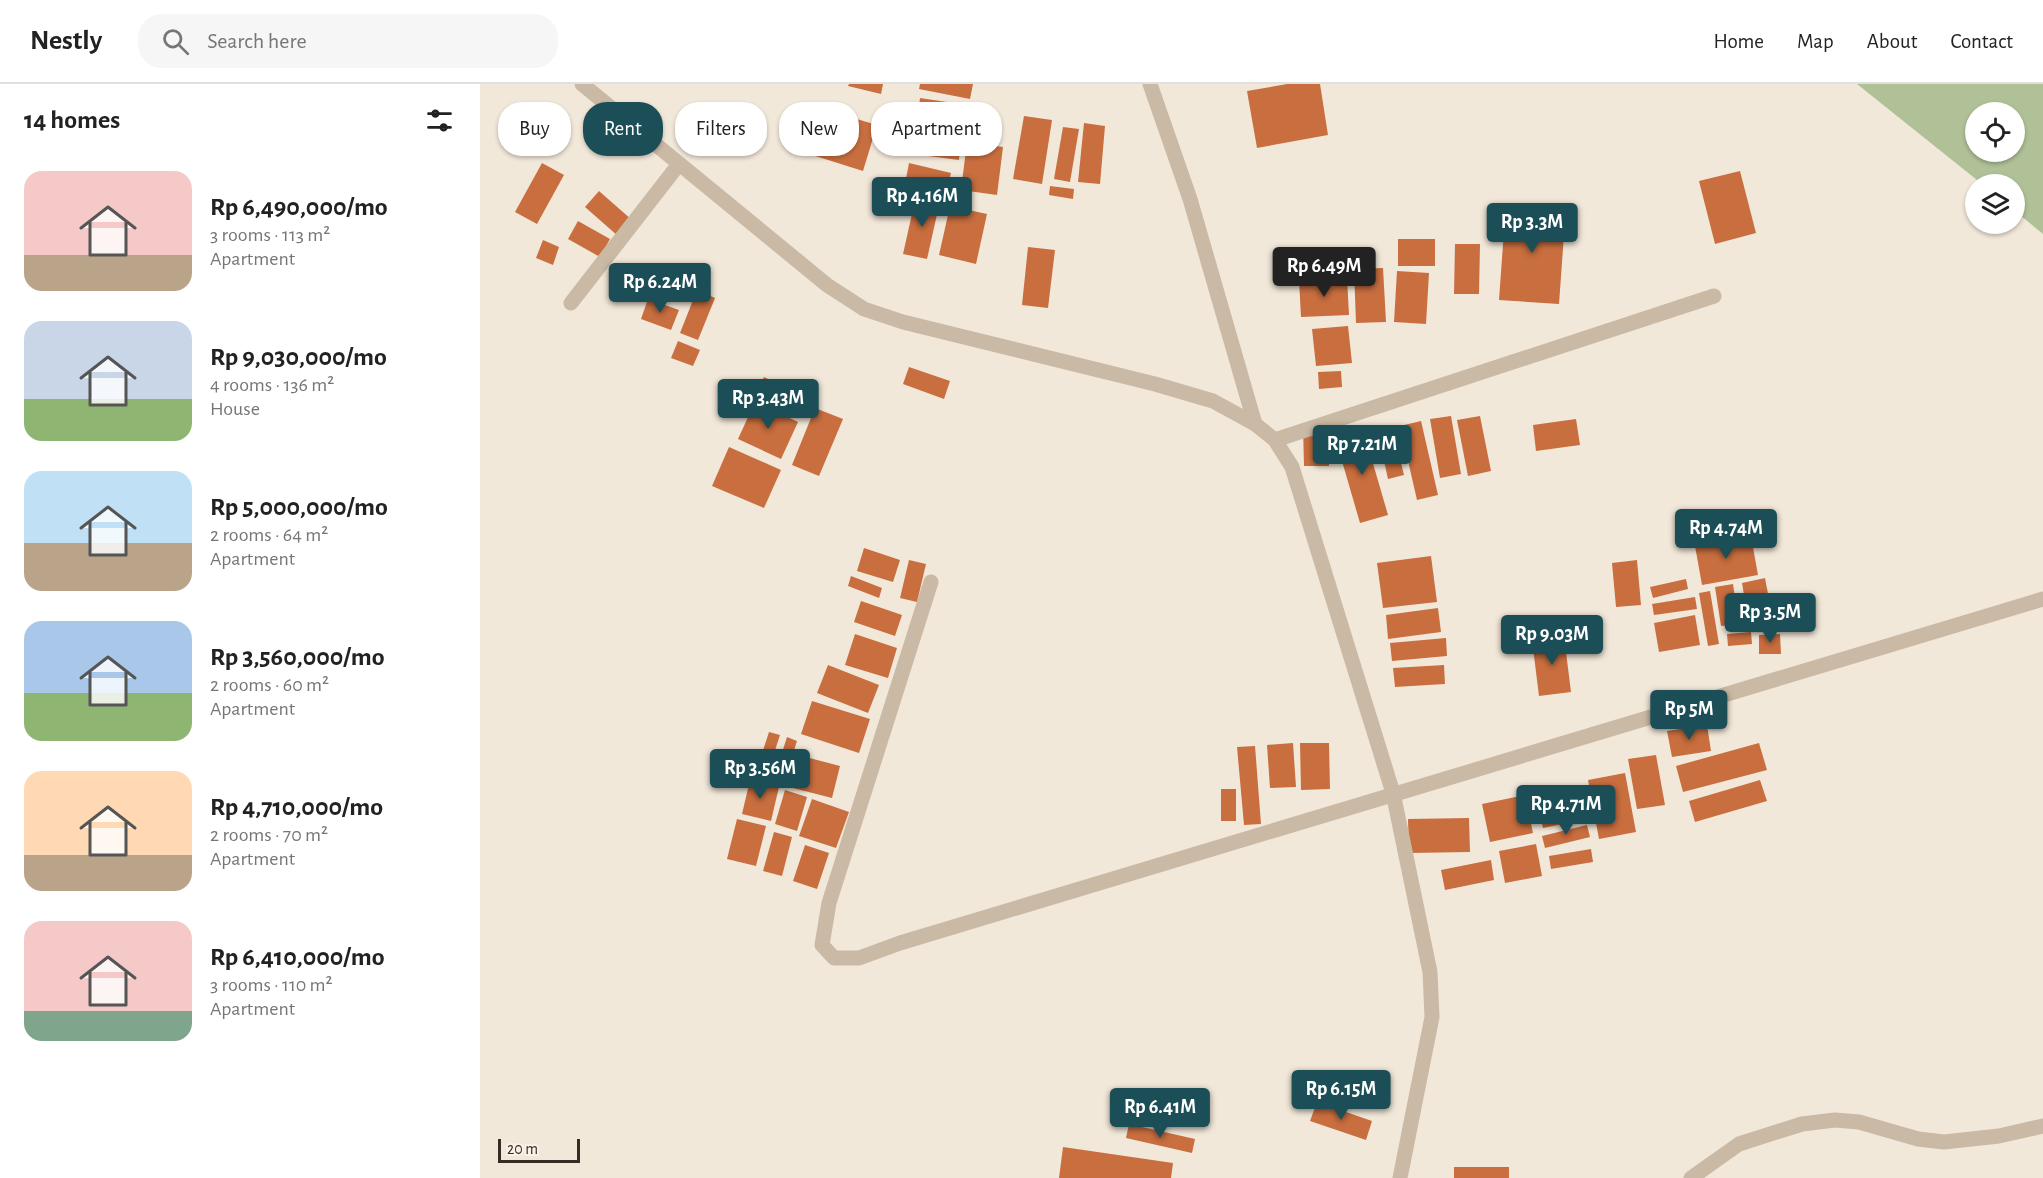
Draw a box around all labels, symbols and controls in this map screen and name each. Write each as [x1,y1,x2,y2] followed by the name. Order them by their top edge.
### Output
[138,14,558,68] search box
[159,25,192,58] icon: search
[30,27,102,55] text: Nestly
[207,30,307,52] text: Search here
[1713,31,1764,52] text: Home
[1797,31,1834,52] text: Map
[1867,31,1917,52] text: About
[1950,31,2013,52] text: Contact
[498,102,571,156] chip: Buy
[583,102,663,156] chip: Rent
[675,102,767,156] chip: Filters
[779,102,859,156] chip: New
[871,102,1002,156] chip: Apartment
[1965,102,2025,234] map controls
[1965,102,2025,162] button: locate
[423,104,456,137] icon: filters
[24,107,120,133] text: 14 homes
[1965,174,2025,234] button: layers
[860,177,984,228] pin: Rp 4.16M
[886,186,958,206] text: Rp 4.16M
[210,194,388,220] text: Rp 6,490,000/mo
[72,195,144,267] icon: home
[1477,203,1587,254] pin: Rp 3.3M
[1501,212,1563,232] text: Rp 3.3M
[210,225,330,245] text: 3 rooms · 113 m²
[1262,247,1386,298] pin: Rp 6.49M
[210,249,295,269] text: Apartment
[1287,256,1361,276] text: Rp 6.49M
[598,263,722,314] pin: Rp 6.24M
[623,272,697,292] text: Rp 6.24M
[210,344,387,370] text: Rp 9,030,000/mo
[72,345,144,417] icon: home
[210,375,334,395] text: 4 rooms · 136 m²
[706,379,830,430] pin: Rp 3.43M
[732,388,804,408] text: Rp 3.43M
[210,399,260,419] text: House
[1300,425,1424,476] pin: Rp 7.21M
[1327,434,1397,454] text: Rp 7.21M
[210,494,388,520] text: Rp 5,000,000/mo
[72,495,144,567] icon: home
[1664,509,1788,560] pin: Rp 4.74M
[1689,518,1763,538] text: Rp 4.74M
[210,525,328,545] text: 2 rooms · 64 m²
[210,549,295,569] text: Apartment
[1715,593,1825,644] pin: Rp 3.5M
[1739,602,1801,622] text: Rp 3.5M
[1490,615,1614,666] pin: Rp 9.03M
[1515,624,1589,644] text: Rp 9.03M
[210,644,385,670] text: Rp 3,560,000/mo
[72,645,144,717] icon: home
[210,675,329,695] text: 2 rooms · 60 m²
[1647,690,1731,741] pin: Rp 5M
[210,699,295,719] text: Apartment
[1664,699,1714,719] text: Rp 5M
[698,749,822,800] pin: Rp 3.56M
[724,758,796,778] text: Rp 3.56M
[1504,785,1628,836] pin: Rp 4.71M
[210,794,383,820] text: Rp 4,710,000/mo
[1530,794,1602,814] text: Rp 4.71M
[72,795,144,867] icon: home
[210,825,328,845] text: 2 rooms · 70 m²
[210,849,295,869] text: Apartment
[210,944,385,970] text: Rp 6,410,000/mo
[72,945,144,1017] icon: home
[210,975,333,995] text: 3 rooms · 110 m²
[210,999,295,1019] text: Apartment
[1279,1070,1403,1121] pin: Rp 6.15M
[1306,1079,1376,1099] text: Rp 6.15M
[1098,1088,1222,1139] pin: Rp 6.41M
[1124,1097,1196,1117] text: Rp 6.41M
[498,1136,580,1164] scale bar
[507,1141,538,1157] text: 20 m

